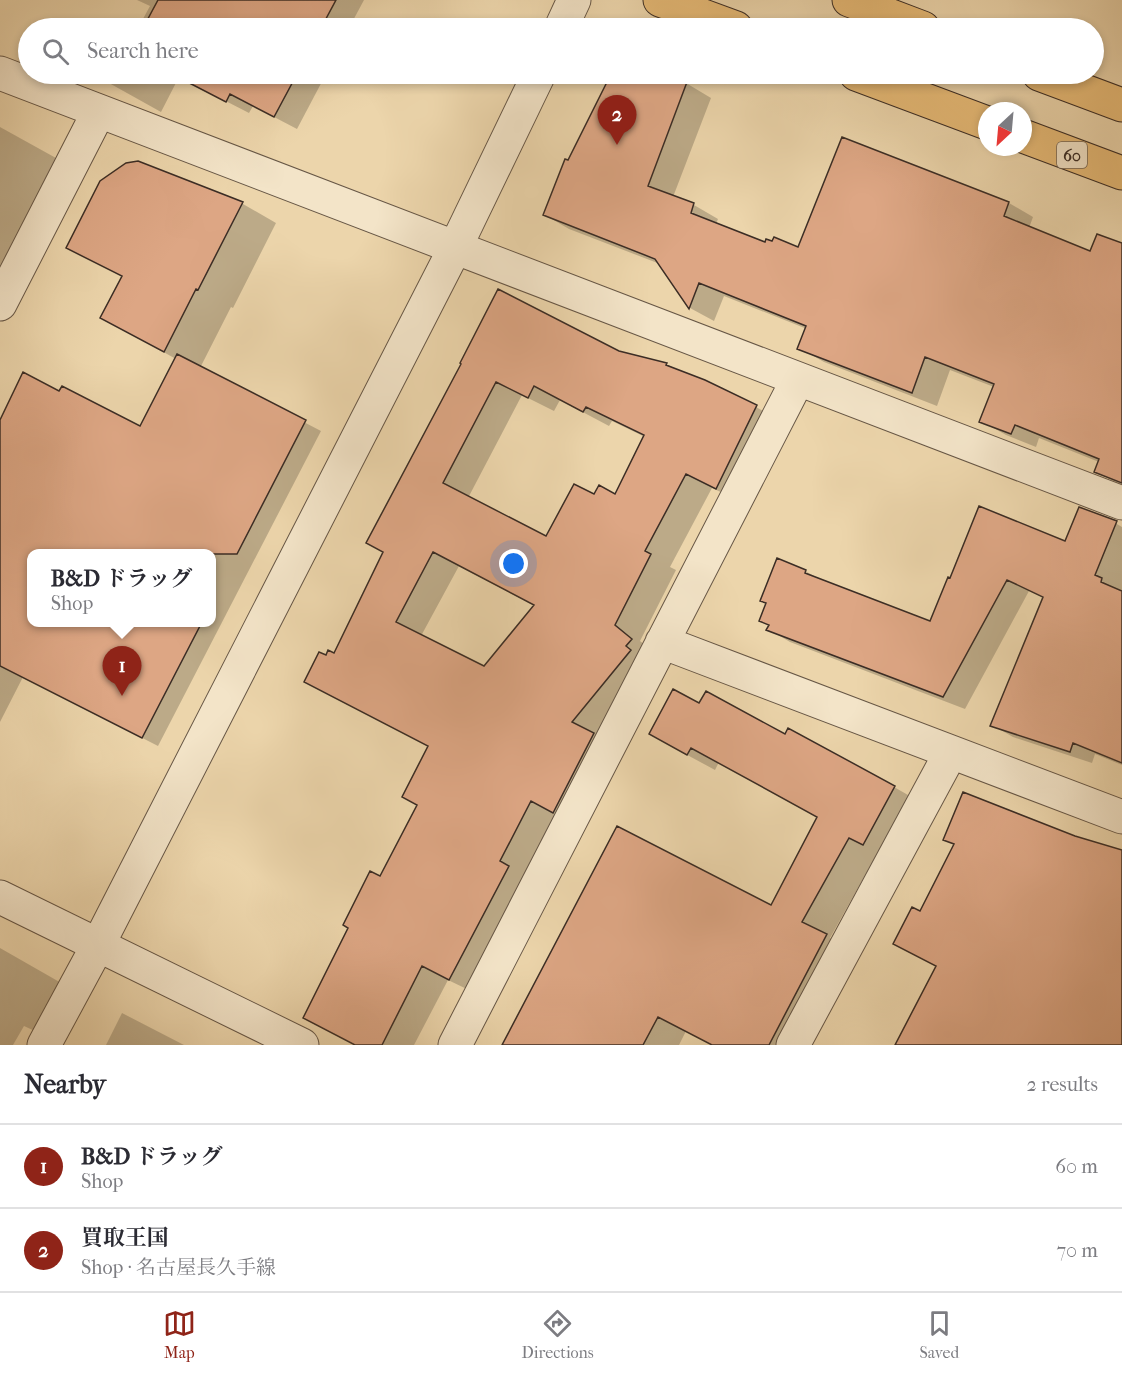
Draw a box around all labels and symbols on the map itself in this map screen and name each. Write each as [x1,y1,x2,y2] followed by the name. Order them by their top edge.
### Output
[598,96,636,145] pin: 2
[978,102,1032,156] north arrow
[1057,142,1087,168] road number: 60
[499,549,528,578] your location
[102,646,142,696] pin: 1

